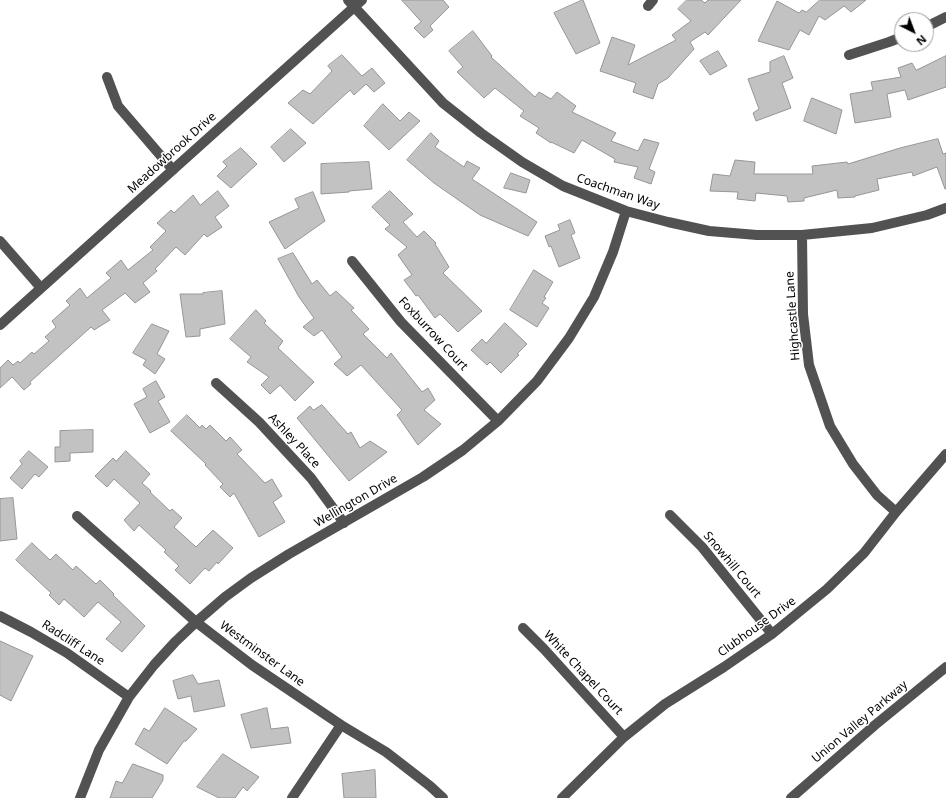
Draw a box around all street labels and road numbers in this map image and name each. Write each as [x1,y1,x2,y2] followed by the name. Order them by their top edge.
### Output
[125,109,219,197] street label: Meadowbrook Drive
[575,171,661,213] street label: Coachman Way
[783,271,803,361] street label: Highcastle Lane
[395,294,471,374] street label: Foxburrow Court
[265,411,323,471] street label: Ashley Place
[312,471,400,531] street label: Wellington Drive
[700,529,764,601] street label: Snowhill Court
[715,594,799,660] street label: Clubhouse Drive
[39,617,107,669] street label: Radcliff Lane
[217,618,307,690] street label: Westminster Lane
[540,628,626,718] street label: White Chapel Court
[809,678,911,766] street label: Union Valley Parkway

